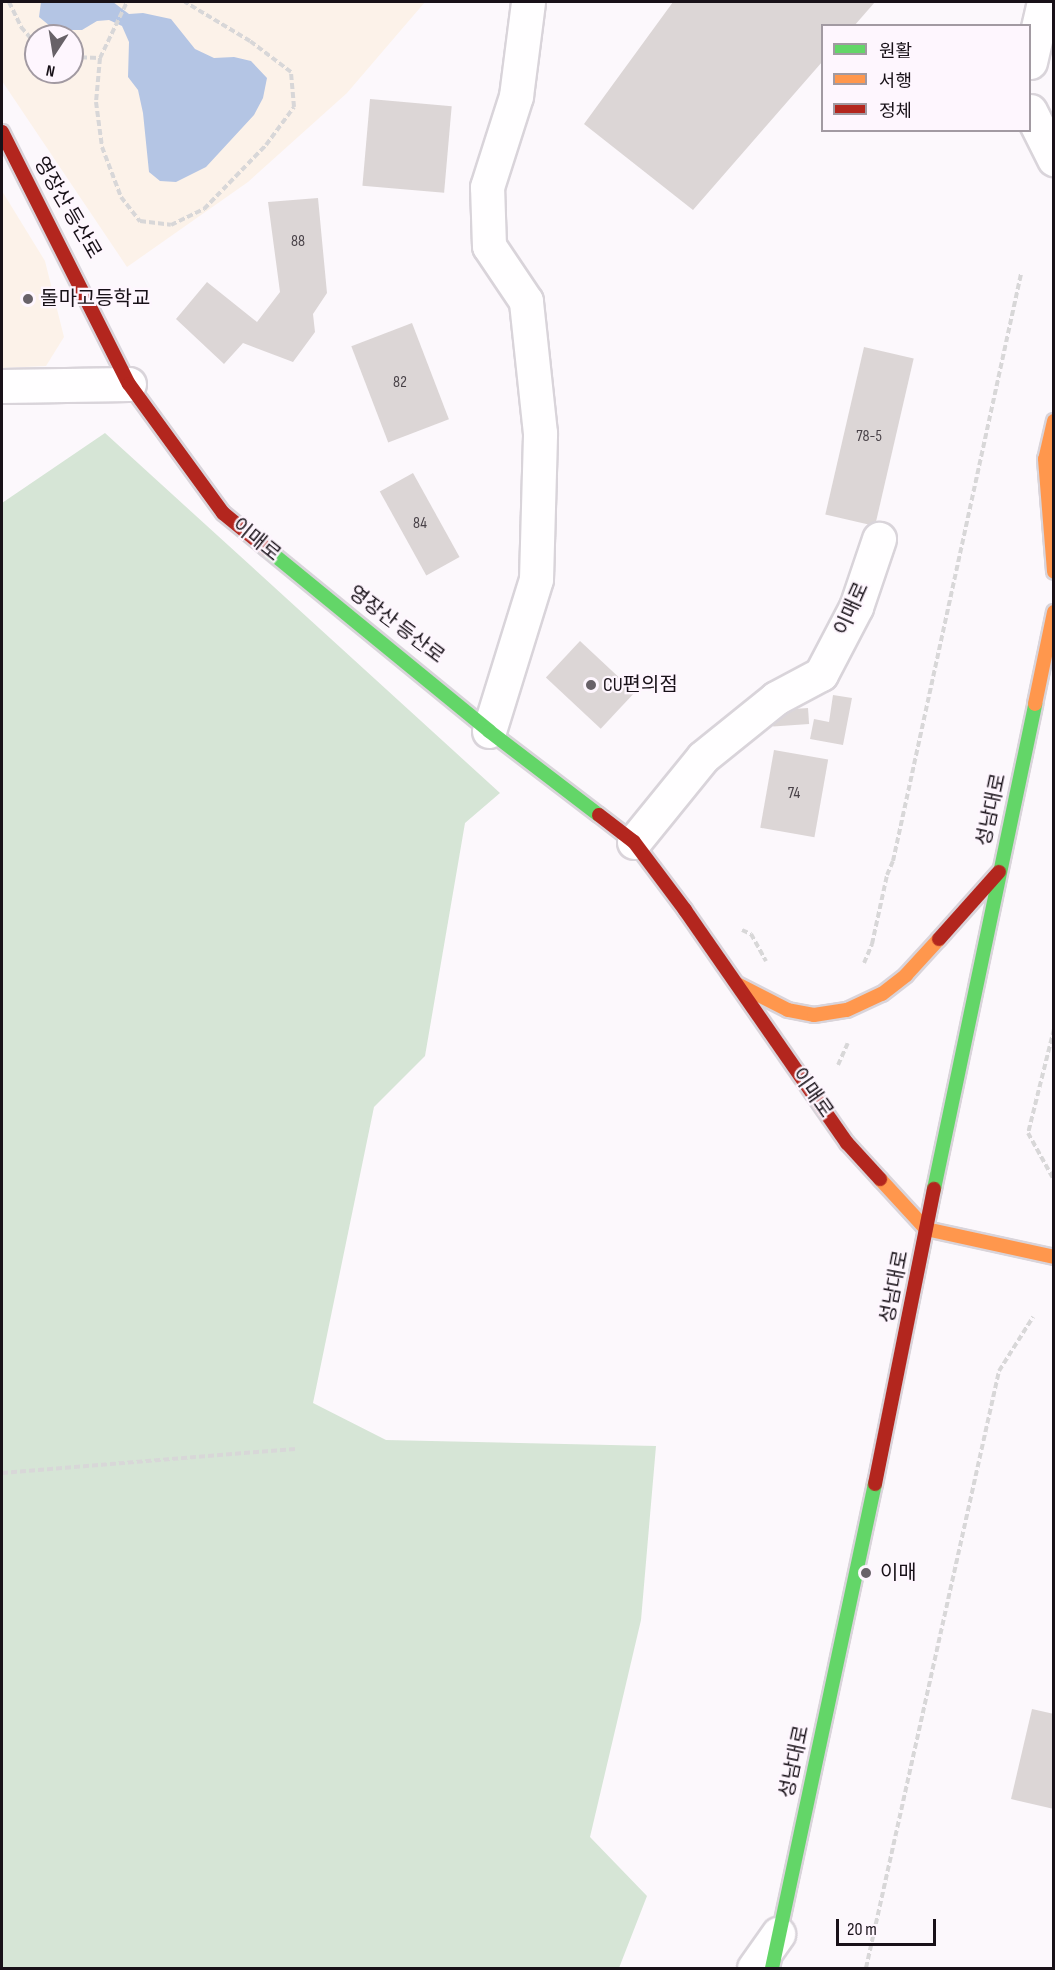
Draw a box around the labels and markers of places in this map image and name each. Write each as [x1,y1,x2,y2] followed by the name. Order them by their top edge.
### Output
[40,287,150,311] place label: 돌마고등학교
[21,292,35,306] marker: 돌마고등학교
[603,673,678,697] place label: CU편의점
[584,678,598,692] marker: CU편의점
[880,1561,917,1585] place label: 이매
[857,1564,875,1582] marker: 이매

